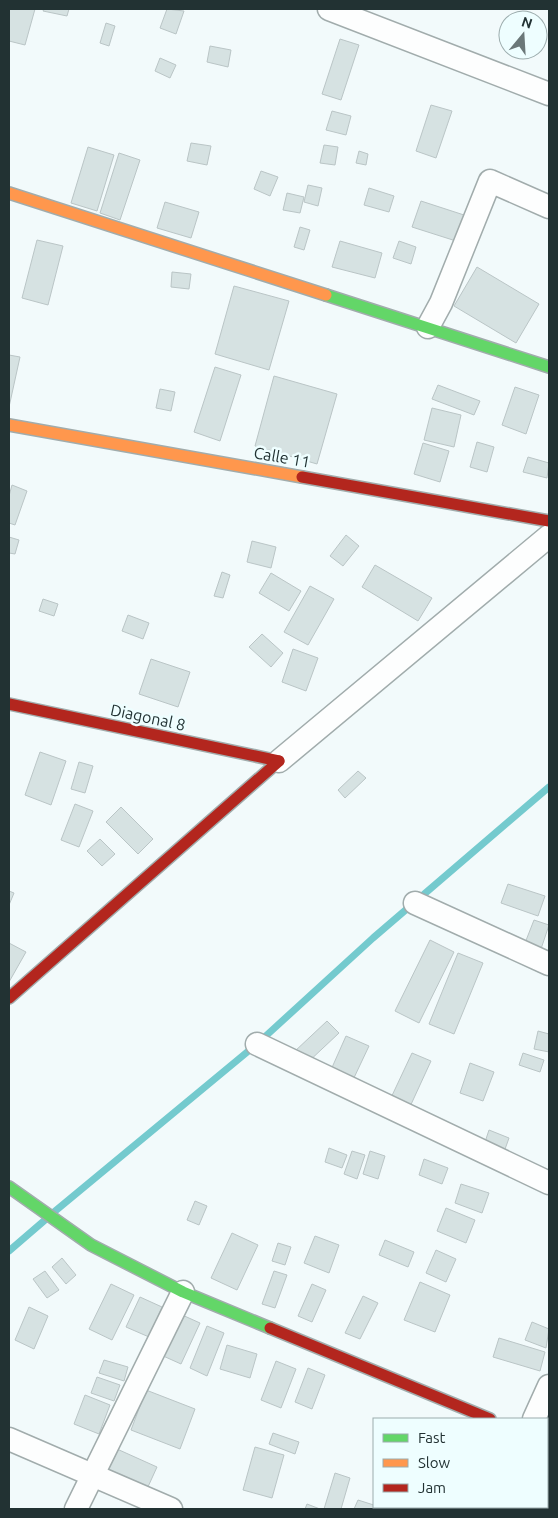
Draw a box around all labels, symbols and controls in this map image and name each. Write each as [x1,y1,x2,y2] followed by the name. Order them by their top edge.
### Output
[498,10,548,60] north arrow
[520,13,534,32] text: N
[252,443,312,471] street label: Calle 11
[109,700,187,734] street label: Diagonal 8
[373,1418,548,1508] legend
[418,1429,446,1446] text: Fast
[418,1454,451,1471] text: Slow
[418,1479,446,1496] text: Jam

